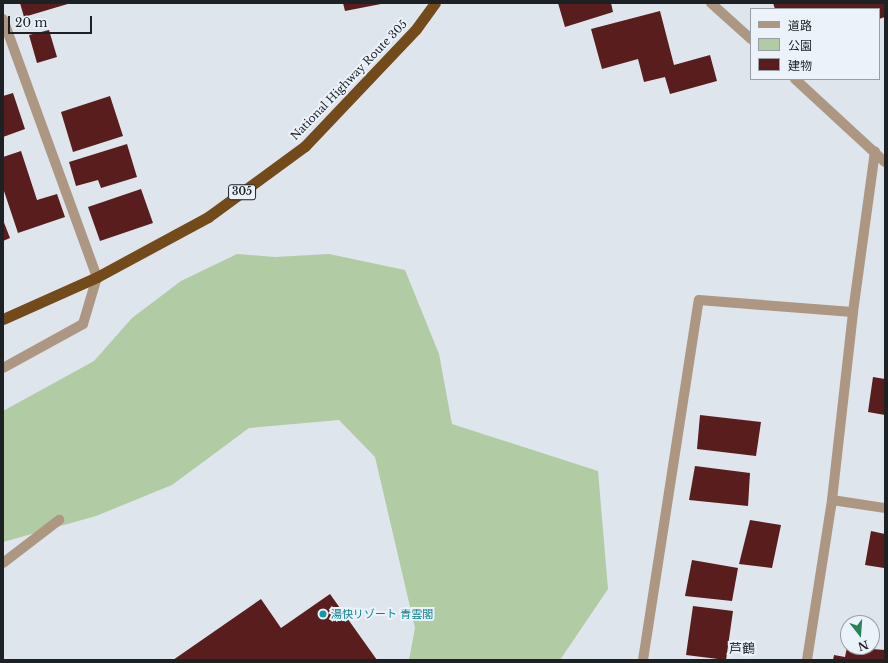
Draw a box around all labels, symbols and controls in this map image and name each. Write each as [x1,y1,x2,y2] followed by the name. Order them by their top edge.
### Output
[10,8,94,34] scale bar
[750,8,880,80] legend
[15,15,47,30] text: 20 m
[288,17,410,143] street label: National Highway Route 305
[788,18,812,33] text: 道路
[788,38,812,53] text: 公園
[788,58,812,73] text: 建物
[228,184,256,200] road number: 305
[331,607,433,621] place label: 湯快リゾート 青雲閣
[318,609,328,619] marker: 湯快リゾート 青雲閣
[840,615,880,655] north arrow
[856,637,870,654] text: N
[729,641,755,657] district label: 芦鶴

